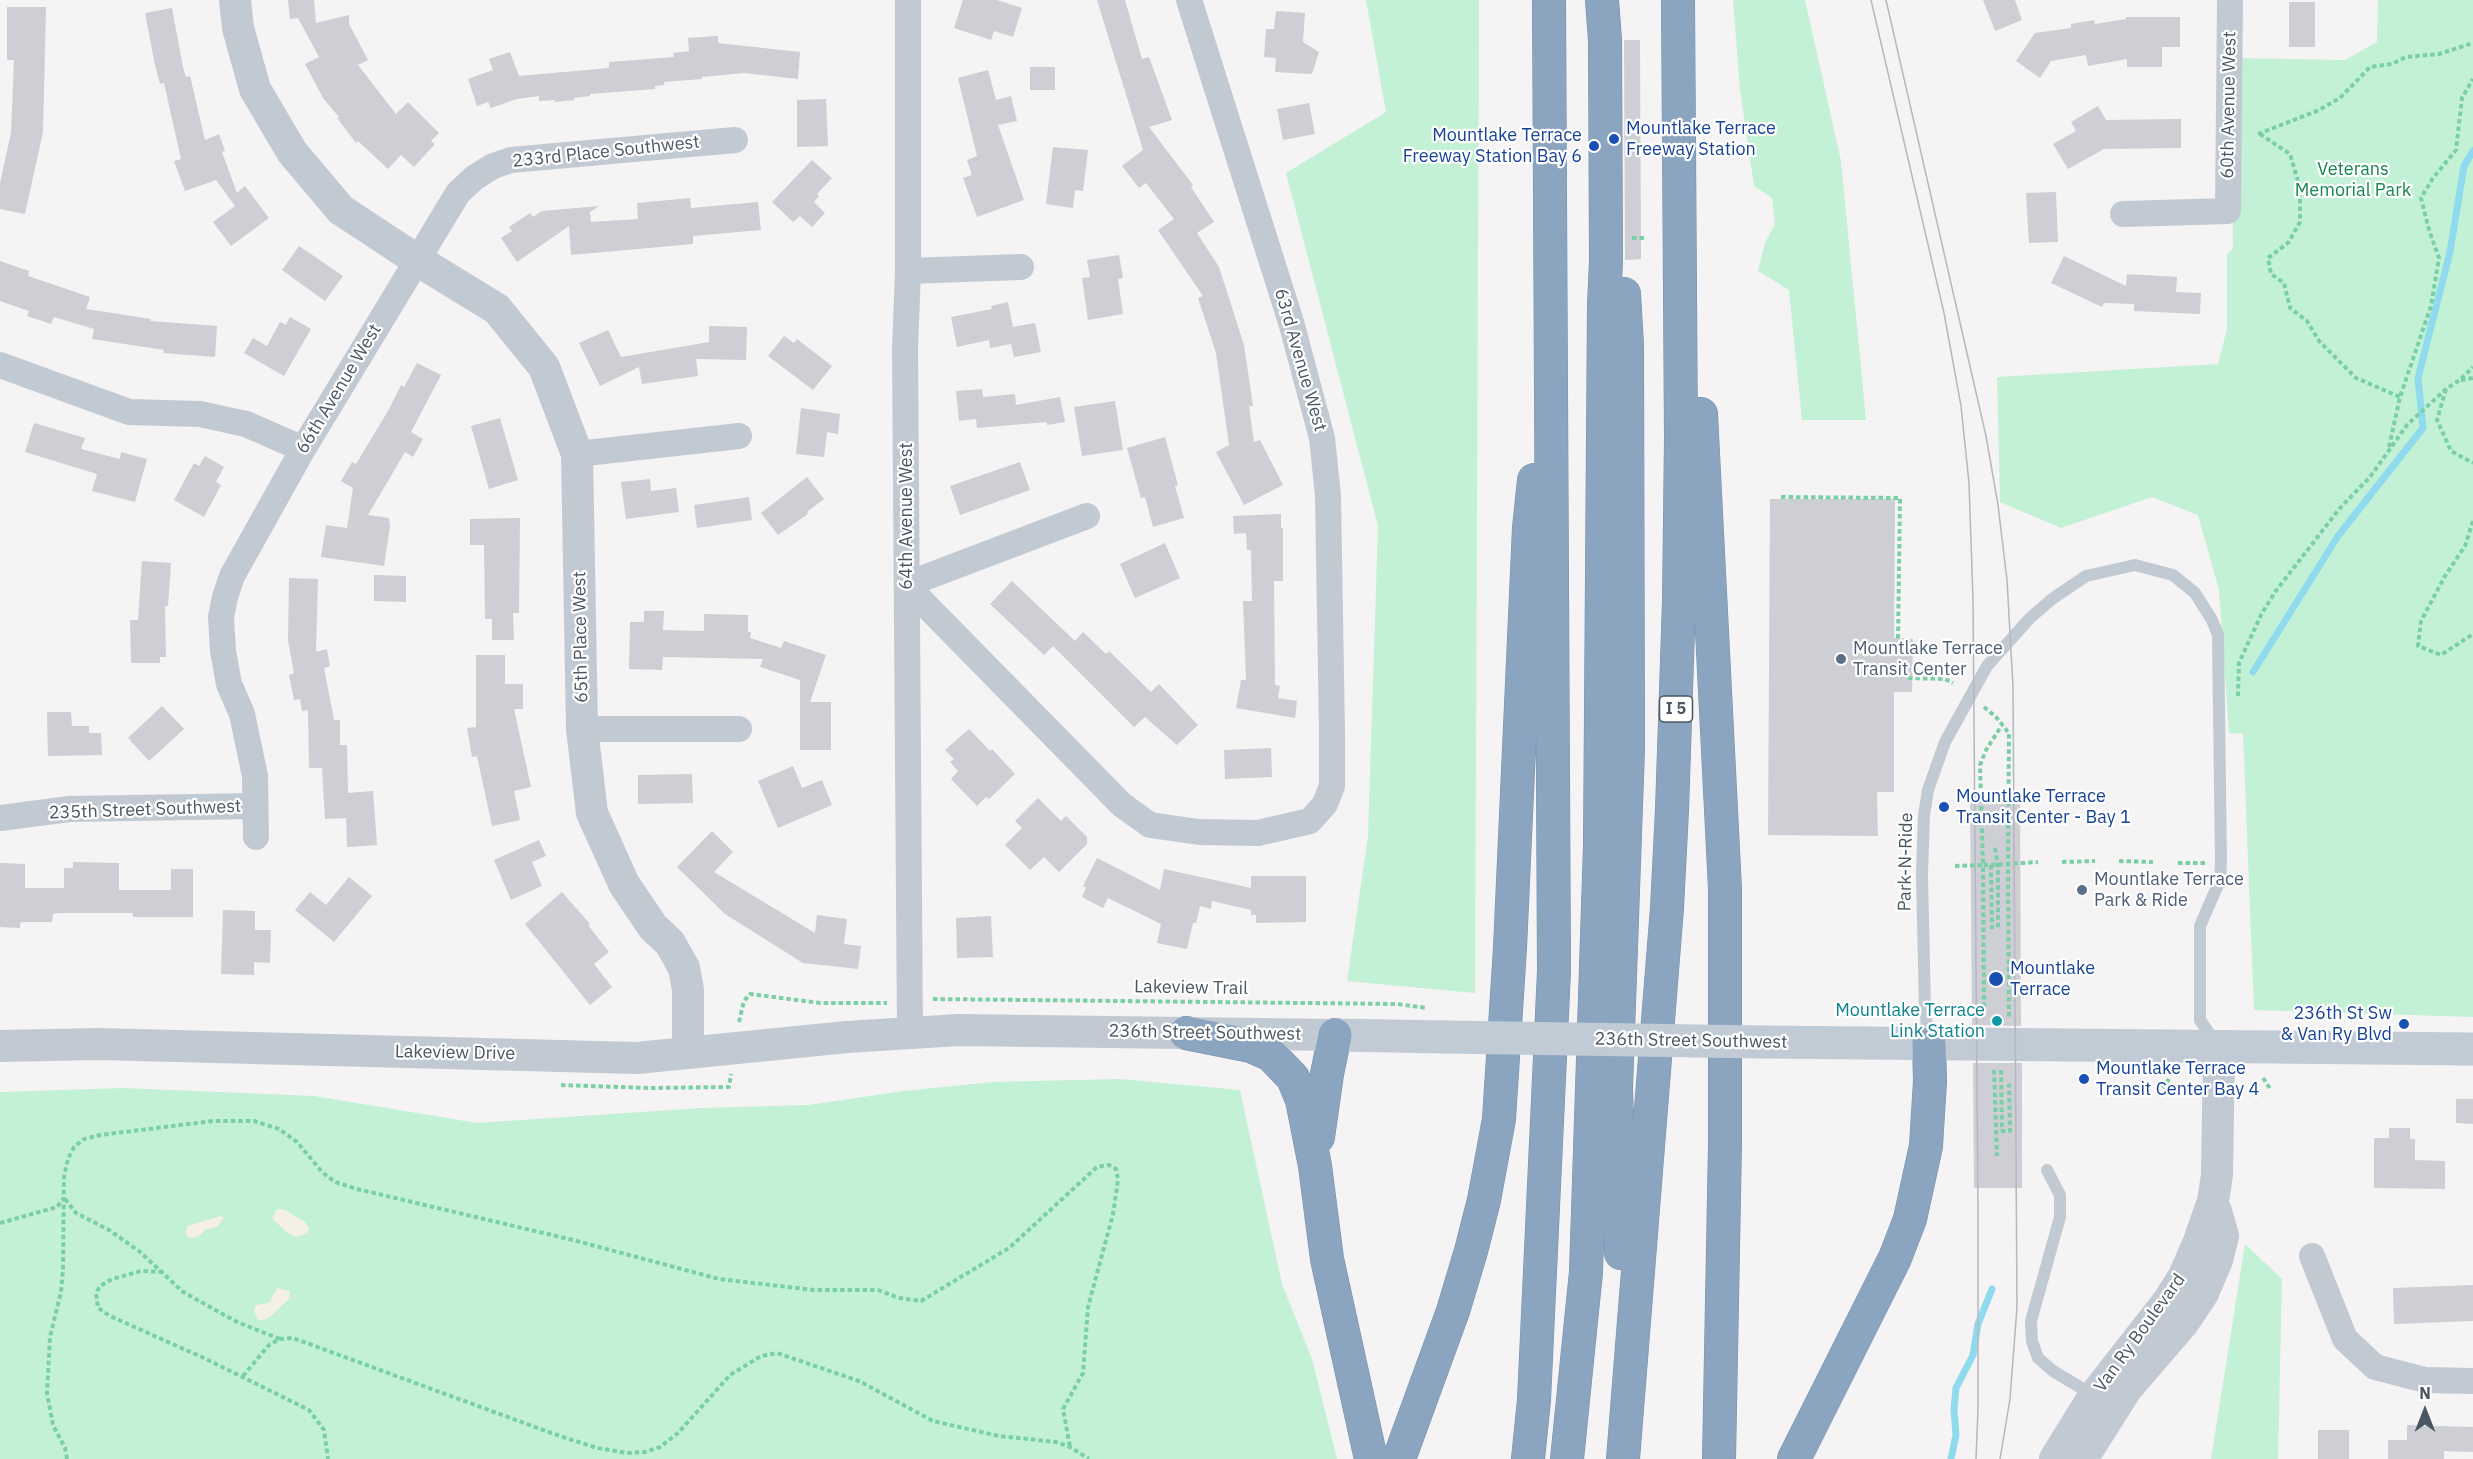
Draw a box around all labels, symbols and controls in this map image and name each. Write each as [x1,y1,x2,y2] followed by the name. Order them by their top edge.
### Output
[2217,31,2241,179] street label: 60th Avenue West
[1626,118,1776,160] place label: Mountlake Terrace Freeway Station
[1403,125,1582,168] place label: Mountlake Terrace Freeway Station Bay 6
[511,131,701,173] street label: 233rd Place Southwest
[1607,132,1621,146] marker: Mountlake Terrace Freeway Station
[1587,139,1601,153] marker: Mountlake Terrace Freeway Station Bay 6
[2295,159,2411,201] park label: Veterans Memorial Park
[1269,286,1331,434] street label: 63rd Avenue West
[292,320,386,458] street label: 66th Avenue West
[896,442,918,590] street label: 64th Avenue West
[569,571,593,703] street label: 65th Place West
[1853,638,2003,680] place label: Mountlake Terrace Transit Center
[1834,652,1848,666] marker: Mountlake Terrace Transit Center
[1660,696,1692,722] road number: I 5
[1956,786,2131,828] place label: Mountlake Terrace Transit Center - Bay 1
[48,796,242,824] street label: 235th Street Southwest
[1937,800,1951,814] marker: Mountlake Terrace Transit Center - Bay 1
[1894,812,1918,912] street label: Park-N-Ride
[2094,869,2244,912] place label: Mountlake Terrace Park & Ride
[2075,883,2089,897] marker: Mountlake Terrace Park & Ride
[2010,958,2095,1000] place label: Mountlake Terrace
[1987,970,2005,988] marker: Mountlake Terrace
[1134,976,1248,1000] street label: Lakeview Trail
[1835,1000,1985,1042] place label: Mountlake Terrace Link Station
[2280,1003,2392,1046] place label: 236th St Sw & Van Ry Blvd
[1990,1014,2004,1028] marker: Mountlake Terrace Link Station
[2397,1017,2411,1031] marker: 236th St Sw & Van Ry Blvd
[1109,1021,1301,1045] street label: 236th Street Southwest
[1595,1029,1787,1053] street label: 236th Street Southwest
[395,1041,515,1065] street label: Lakeview Drive
[2096,1058,2259,1100] place label: Mountlake Terrace Transit Center Bay 4
[2077,1072,2091,1086] marker: Mountlake Terrace Transit Center Bay 4
[2090,1270,2190,1396] street label: Van Ry Boulevard
[2395,1381,2455,1441] north arrow
[2419,1383,2431,1403] text: N

